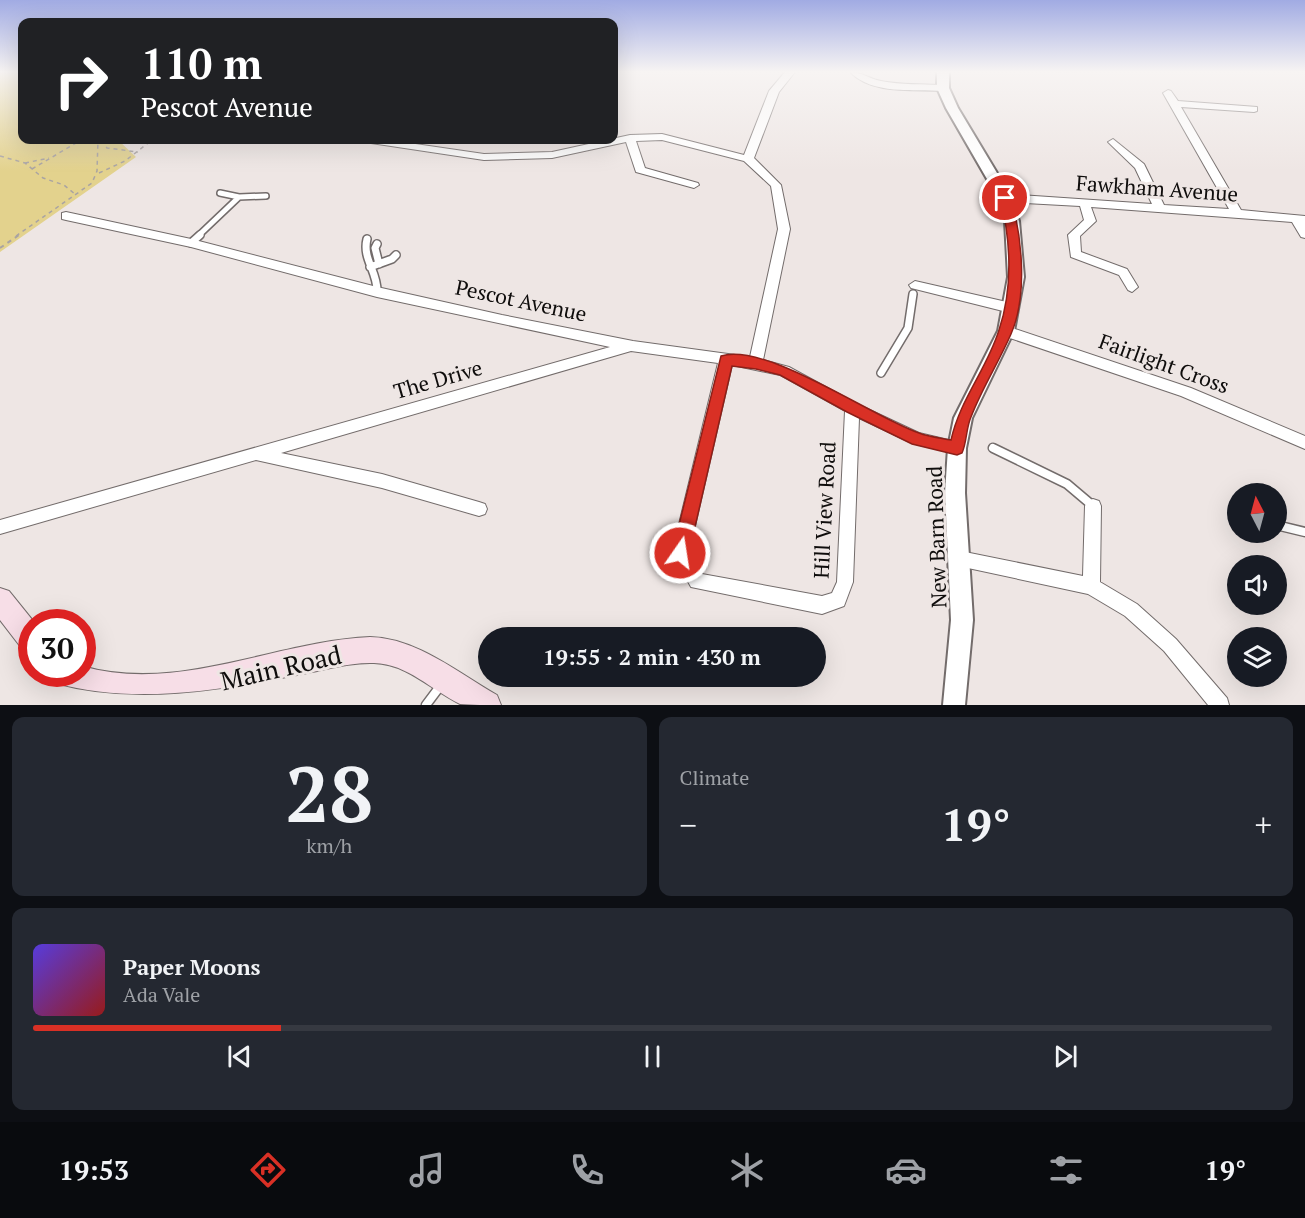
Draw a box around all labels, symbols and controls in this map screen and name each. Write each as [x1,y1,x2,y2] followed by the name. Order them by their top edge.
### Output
[141,35,262,91] text: 110 m
[42,42,120,120] icon: right
[141,89,313,125] text: Pescot Avenue
[1075,168,1239,208] street label: Fawkham Avenue
[979,172,1030,223] pin
[988,181,1021,214] icon: arrive
[453,272,589,328] street label: Pescot Avenue
[1095,327,1233,400] street label: Fairlight Cross
[390,353,485,405] street label: The Drive
[806,440,842,579] street label: Hill View Road
[920,465,952,609] street label: New Barn Road
[1227,483,1287,543] north arrow
[1227,483,1287,687] map controls
[648,521,712,585] position arrow
[1227,555,1287,615] button: sound
[18,609,96,687] speed limit sign: 30
[1227,627,1287,687] button: layers
[217,637,345,697] street label: Main Road
[543,642,761,671] text: 19:55 · 2 min · 430 m
[285,741,373,844] text: 28
[680,764,749,791] text: Climate
[941,794,1010,854] text: 19°
[680,803,697,846] text: −
[1254,803,1272,846] text: +
[306,832,352,859] text: km/h
[123,952,261,981] text: Paper Moons
[123,981,200,1008] text: Ada Vale
[223,1040,256,1073] icon: previous
[636,1040,669,1073] icon: pause
[1049,1040,1082,1073] icon: next
[247,1149,289,1191] icon: directions
[406,1149,448,1191] icon: music
[566,1149,608,1191] icon: phone
[726,1149,768,1191] icon: climate
[885,1149,927,1191] icon: car
[1045,1149,1087,1191] icon: filters
[59,1152,129,1188] text: 19:53
[1204,1152,1246,1188] text: 19°

